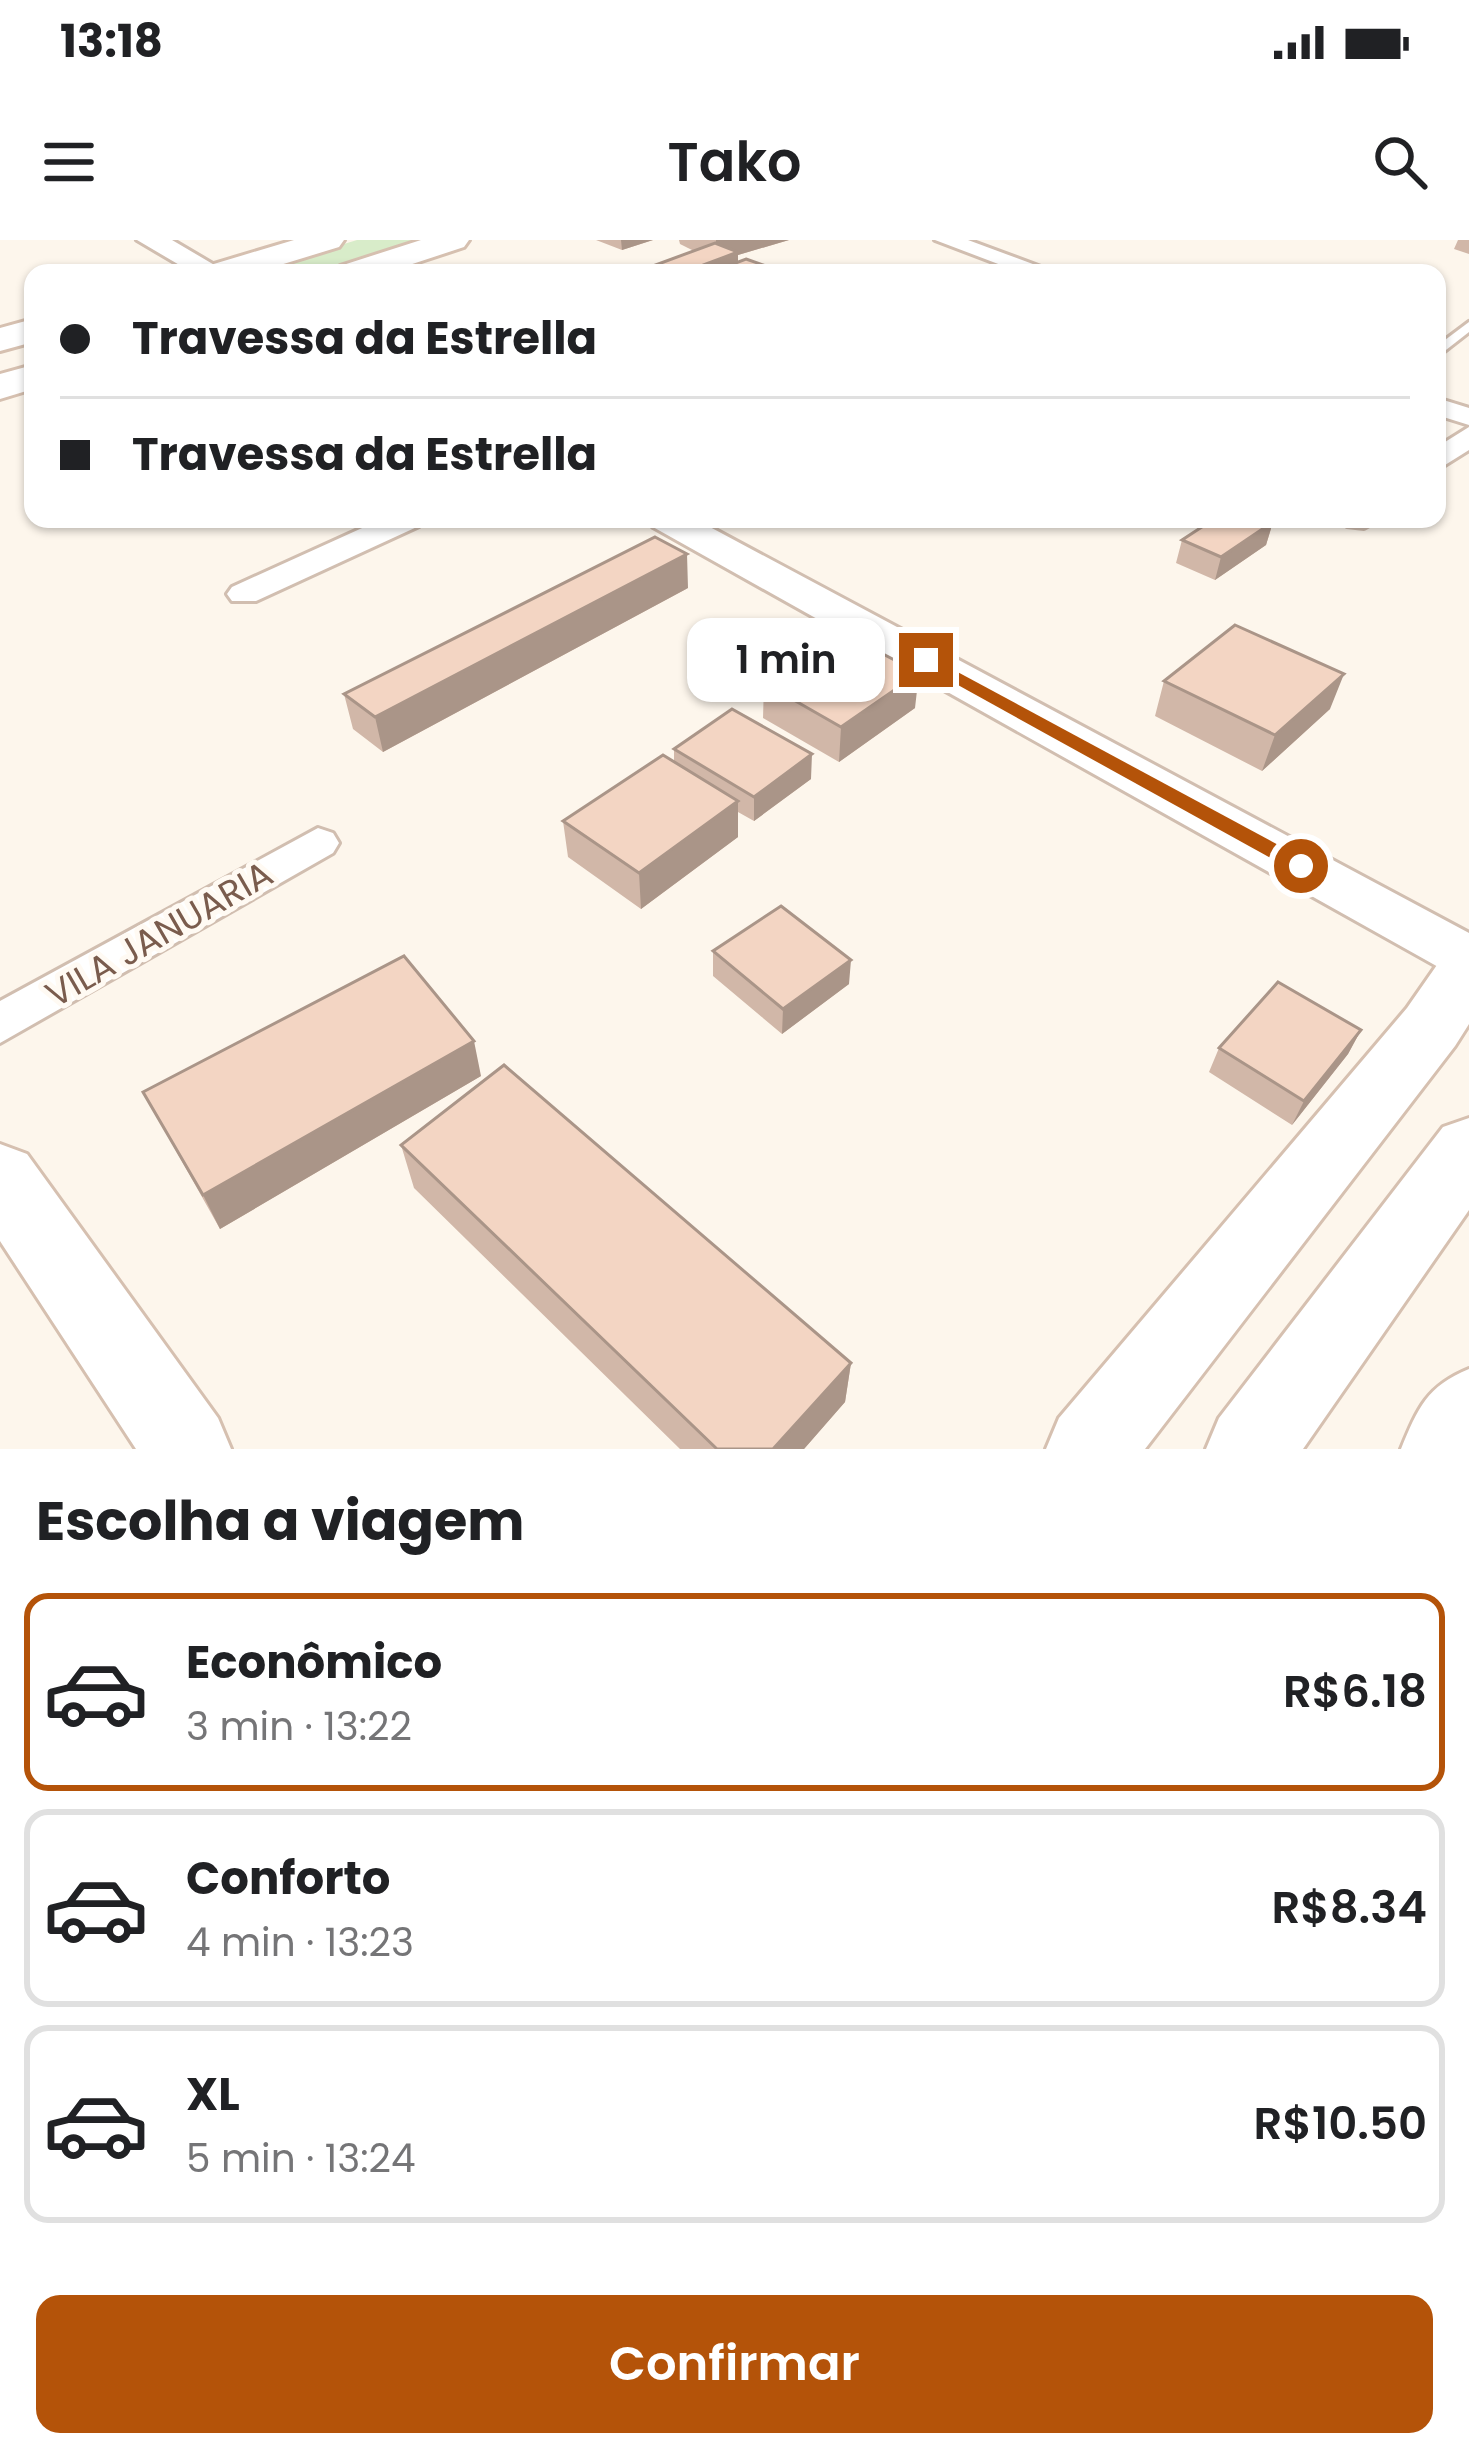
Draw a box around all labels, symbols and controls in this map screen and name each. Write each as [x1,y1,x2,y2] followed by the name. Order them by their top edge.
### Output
[60,10,163,73] text: 13:18
[668,124,801,200] text: Tako
[36,129,102,195] icon: menu
[1367,129,1433,195] icon: search
[132,307,597,370] text: Travessa da Estrella
[132,423,597,486] text: Travessa da Estrella
[686,618,884,702] callout: 1 min
[736,632,836,687] text: 1 min
[899,633,953,687] route end
[1274,839,1328,893] route start
[36,848,282,1020] street label: VILA JANUARIA
[36,1483,524,1559] text: Escolha a viagem
[186,1631,442,1694] text: Econômico
[42,1638,150,1746] icon: car
[1283,1660,1427,1723] text: R$6.18
[186,1699,412,1754] text: 3 min · 13:22
[186,1847,390,1910] text: Conforto
[42,1854,150,1962] icon: car
[1271,1876,1427,1939] text: R$8.34
[186,1915,414,1970] text: 4 min · 13:23
[186,2063,240,2126] text: XL
[42,2070,150,2178] icon: car
[1254,2092,1427,2155] text: R$10.50
[186,2131,415,2186] text: 5 min · 13:24
[36,2295,1433,2433] button: Confirmar

